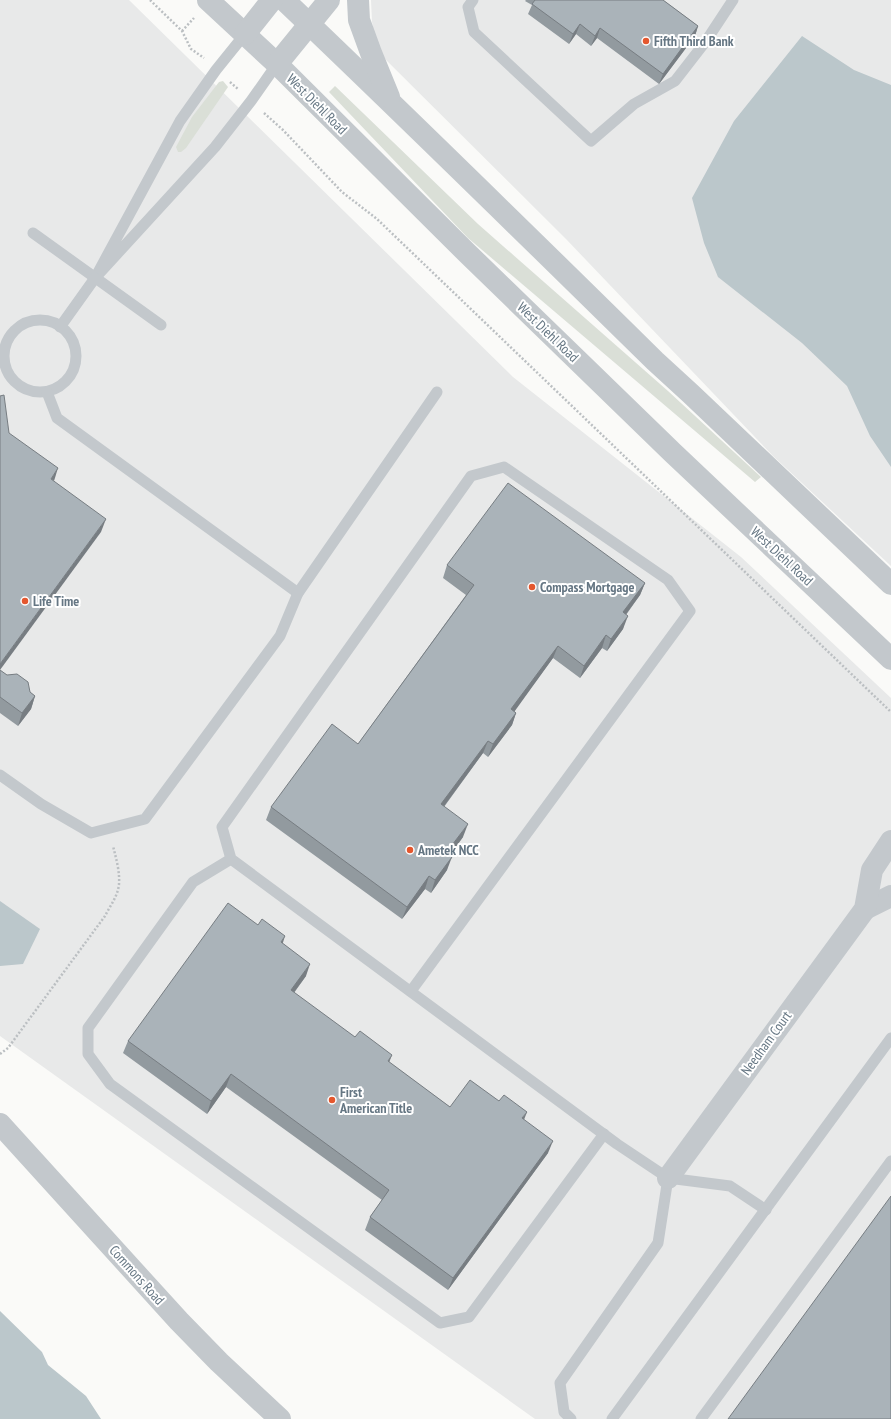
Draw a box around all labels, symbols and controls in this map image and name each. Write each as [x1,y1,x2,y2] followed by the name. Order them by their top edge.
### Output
[654,32,734,50] place label: Fifth Third Bank
[641,36,651,46] marker: Fifth Third Bank
[283,70,351,138] street label: West Diehl Road
[513,298,583,366] street label: West Diehl Road
[747,523,817,589] street label: West Diehl Road
[540,578,634,596] place label: Compass Mortgage
[527,582,537,592] marker: Compass Mortgage
[33,592,79,610] place label: Life Time
[20,596,30,606] marker: Life Time
[417,841,479,859] place label: Ametek NCC
[405,845,415,855] marker: Ametek NCC
[737,1007,795,1079] street label: Needham Court
[339,1083,412,1117] place label: First American Title
[327,1095,337,1105] marker: First American Title
[106,1241,168,1309] street label: Commons Road

